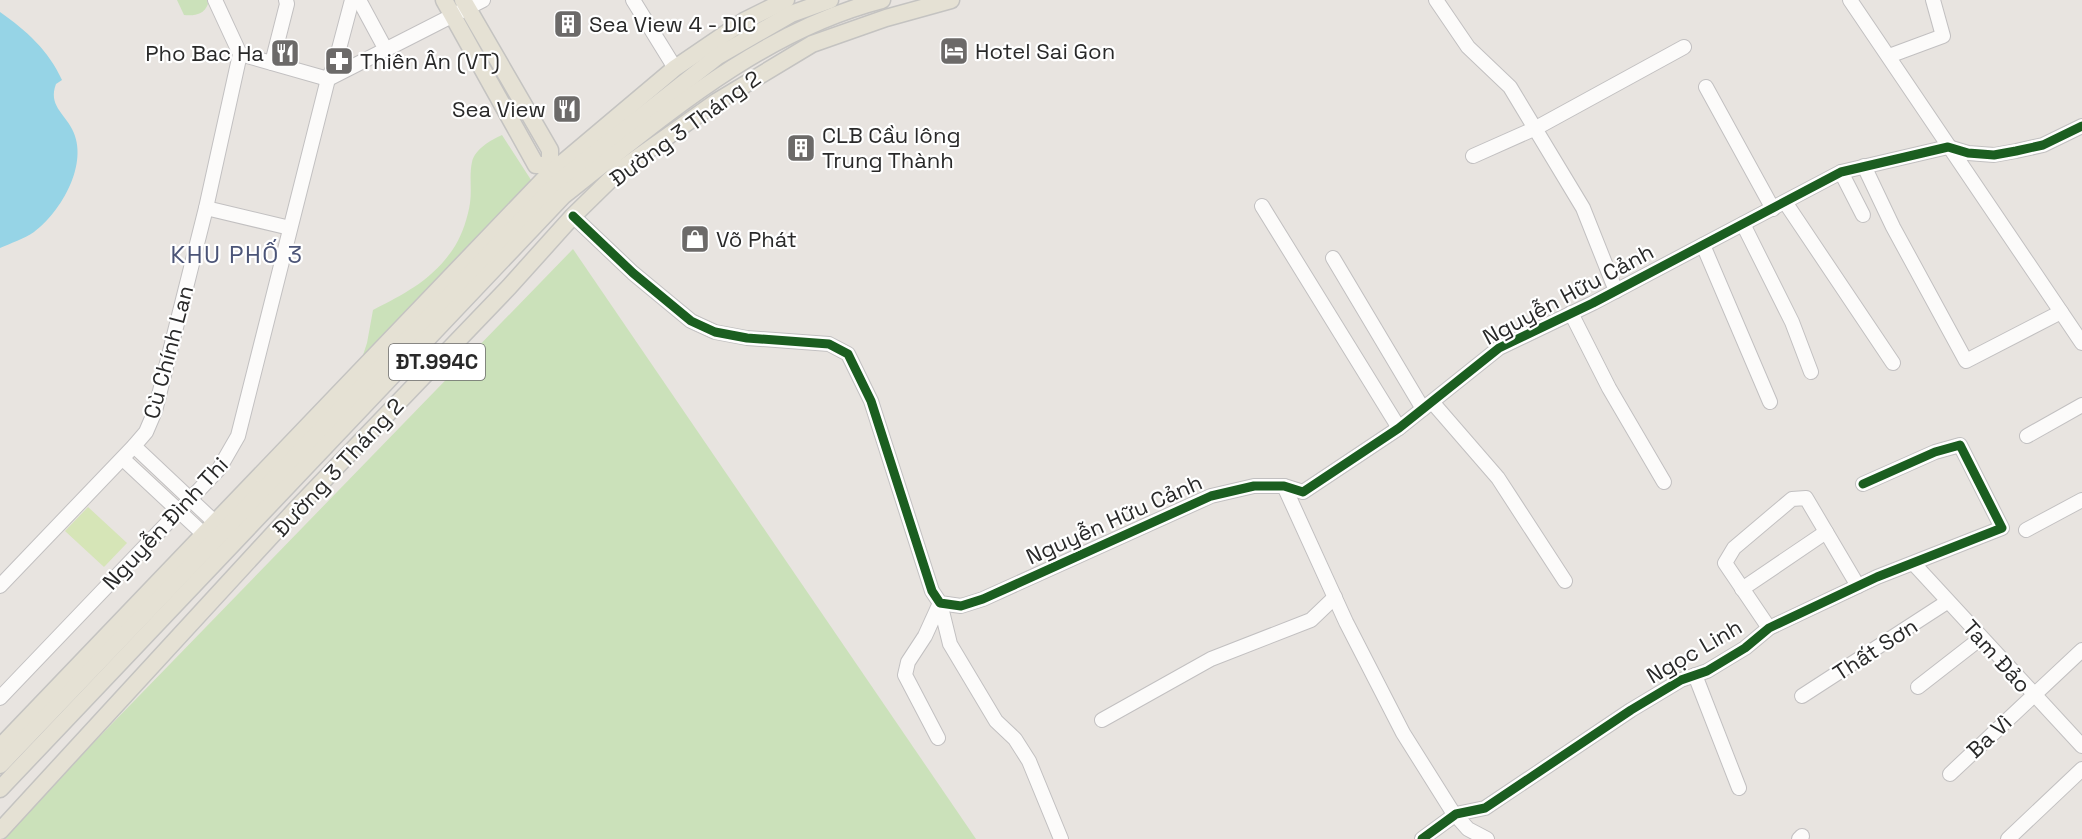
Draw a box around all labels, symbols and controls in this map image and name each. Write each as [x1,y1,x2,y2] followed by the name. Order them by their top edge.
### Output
[552,8,584,40] building icon: Sea View 4 - DIC
[589,10,757,38] place label: Sea View 4 - DIC
[938,35,970,67] hotel icon: Hotel Sai Gon
[269,37,301,69] restaurant icon: Pho Bac Ha
[975,37,1115,65] place label: Hotel Sai Gon
[145,39,264,67] place label: Pho Bac Ha
[323,45,355,77] pharmacy icon: Thiên Ân (VT)
[360,47,500,75] place label: Thiên Ân (VT)
[604,64,766,192] street label: Đường 3 Tháng 2
[551,93,583,125] restaurant icon: Sea View
[452,95,546,123] place label: Sea View
[822,121,961,174] place label: CLB Cầu lông Trung Thành
[785,132,817,164] building icon: CLB Cầu lông Trung Thành
[679,223,711,255] shop icon: Võ Phát
[716,225,797,253] place label: Võ Phát
[1478,237,1658,351] street label: Nguyễn Hữu Cảnh
[171,239,303,270] district label: KHU PHỐ 3
[137,282,199,422] street label: Cù Chính Lan
[389,344,485,380] road number: ĐT.994C
[266,392,410,542] street label: Đường 3 Tháng 2
[96,451,234,595] street label: Nguyễn Đình Thi
[1022,468,1206,570] street label: Nguyễn Hữu Cảnh
[1828,611,1922,687] street label: Thất Sơn
[1641,612,1747,690] street label: Ngọc Linh
[1957,614,2037,698] street label: Tam Đảo
[1961,708,2017,764] street label: Ba Vì

